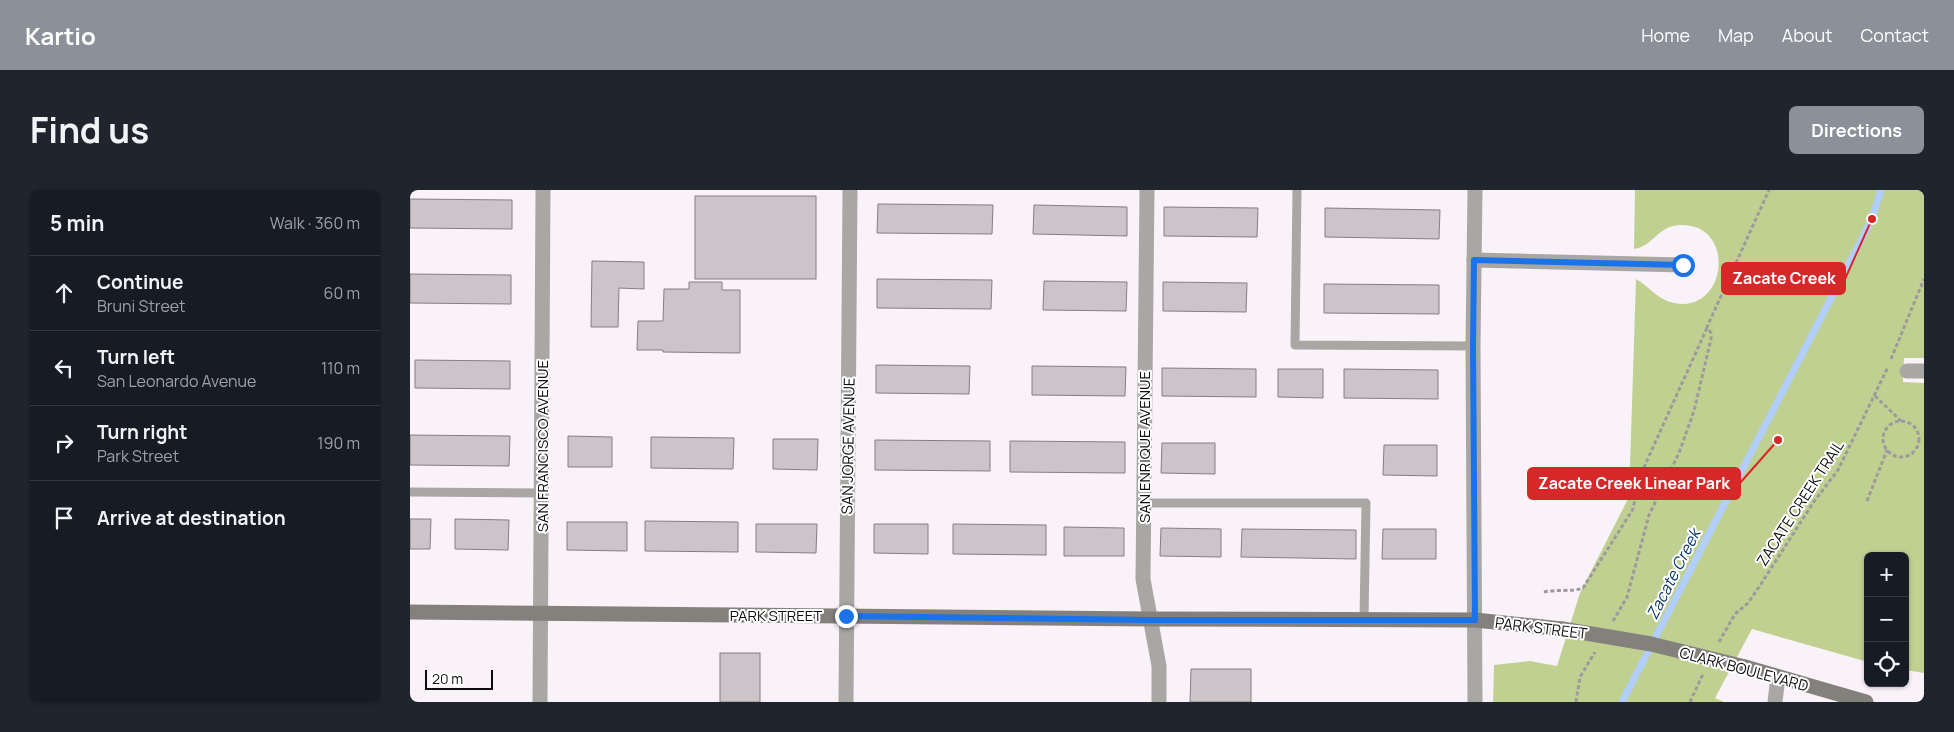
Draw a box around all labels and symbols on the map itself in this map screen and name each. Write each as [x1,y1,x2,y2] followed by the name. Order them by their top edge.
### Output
[1672,254,1695,277] route start
[1722,263,1845,294] callout: Zacate Creek
[1732,267,1836,289] text: Zacate Creek
[532,360,553,532] street label: SAN FRANCISCO AVENUE
[1134,371,1155,523] street label: SAN ENRIQUE AVENUE
[836,377,860,515] street label: SAN JORGE AVENUE
[1751,436,1849,570] street label: ZACATE CREEK TRAIL
[1528,468,1740,499] callout: Zacate Creek Linear Park
[1538,472,1730,494] text: Zacate Creek Linear Park
[1641,523,1706,623] water label: Zacate Creek
[730,605,822,626] street label: PARK STREET
[835,605,858,628] route end
[1494,612,1588,644] street label: PARK STREET
[1677,642,1811,696] street label: CLARK BOULEVARD
[425,667,492,690] scale bar

